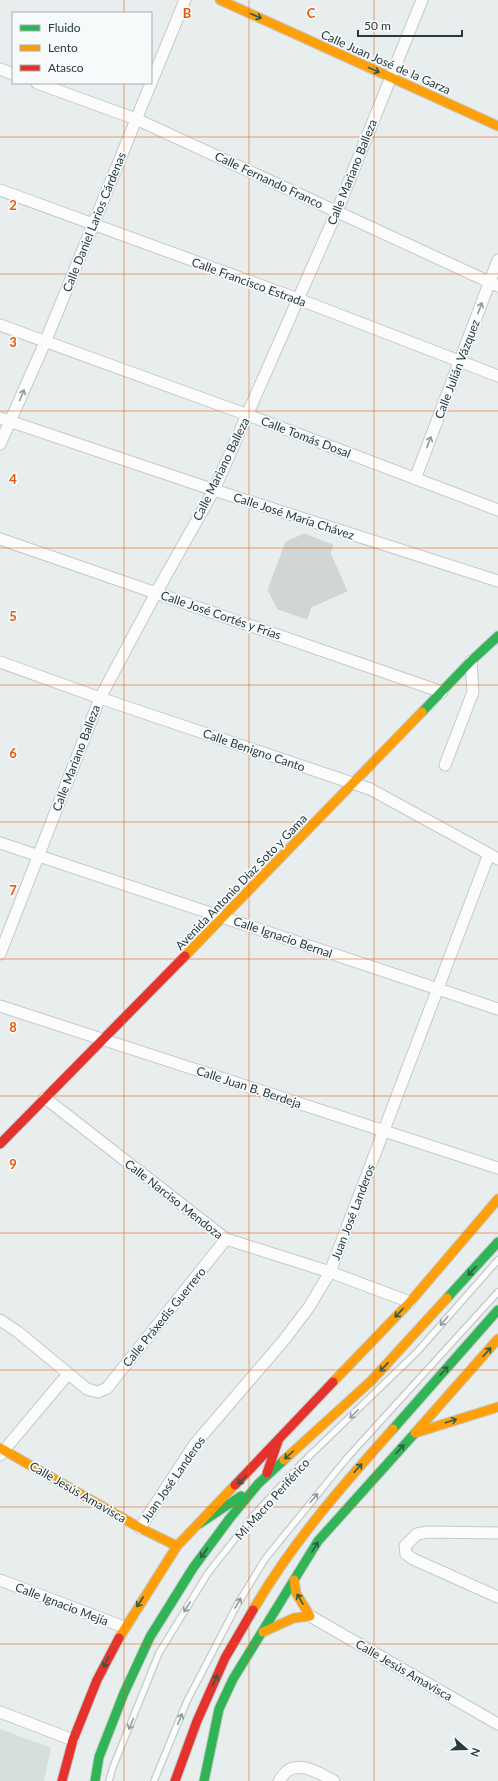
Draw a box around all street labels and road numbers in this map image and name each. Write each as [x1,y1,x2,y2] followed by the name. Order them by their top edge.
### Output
[319,27,453,97] street label: Calle Juan José de la Garza
[324,117,380,227] street label: Calle Mariano Balleza
[213,148,326,212] street label: Calle Fernando Franco
[59,150,129,294] street label: Calle Daniel Larios Cárdenas
[190,254,308,310] street label: Calle Francisco Estrada
[431,317,483,421] street label: Calle Julián Vázquez
[259,413,353,461] street label: Calle Tomás Dosal
[190,415,252,523] street label: Calle Mariano Balleza
[232,489,357,543] street label: Calle José María Chávez
[159,587,283,643] street label: Calle José Cortés y Frías
[49,703,103,813] street label: Calle Mariano Balleza
[201,725,307,775] street label: Calle Benigno Canto
[172,811,310,953] street label: Avenida Antonio Díaz Soto y Gama
[232,913,334,961] street label: Calle Ignacio Bernal
[195,1063,304,1111] street label: Calle Juan B. Berdeja
[122,1156,226,1242] street label: Calle Narciso Mendoza
[328,1162,378,1262] street label: Juan José Landeros
[119,1264,209,1370] street label: Calle Práxedis Guerrero
[138,1433,208,1525] street label: Juan José Landeros
[232,1455,313,1543] street label: Mi Macro Periférico
[27,1458,129,1526] street label: Calle Jesús Amavisca
[13,1579,111,1629] street label: Calle Ignacio Mejía
[353,1636,455,1704] street label: Calle Jesús Amavisca

